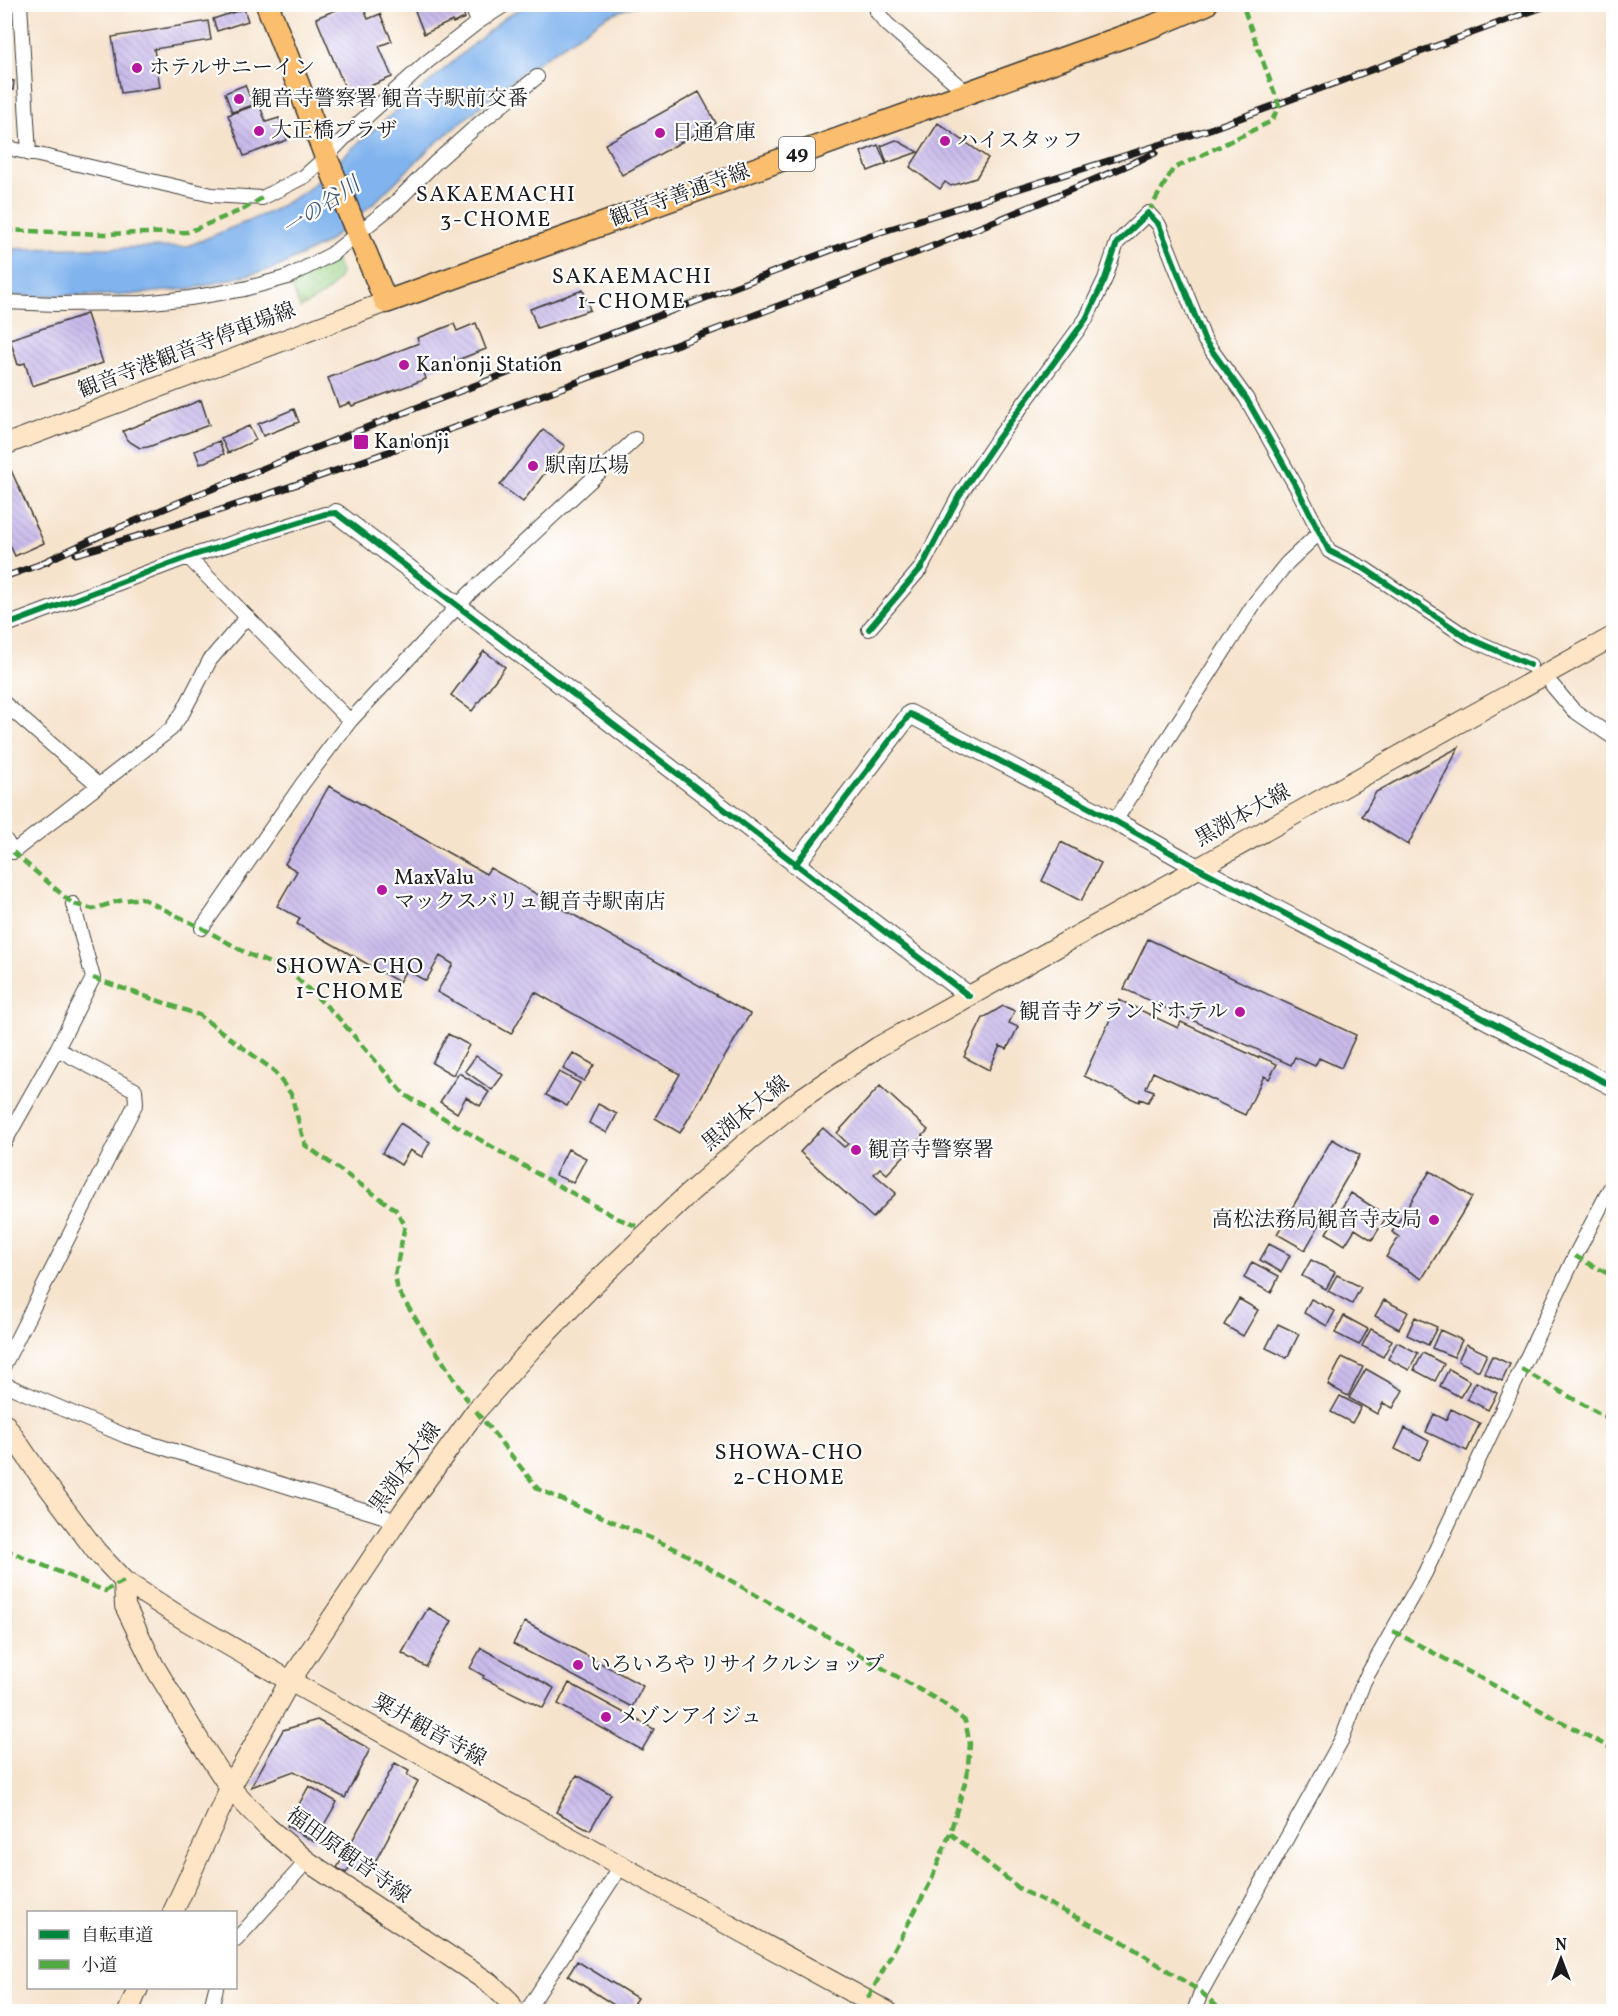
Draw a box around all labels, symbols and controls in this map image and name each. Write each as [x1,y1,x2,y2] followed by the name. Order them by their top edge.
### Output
[149,54,315,83] place label: ホテルサニーイン
[130,61,144,75] marker: ホテルサニーイン
[251,85,528,114] place label: 観音寺警察署 観音寺駅前交番
[232,92,246,106] marker: 観音寺警察署 観音寺駅前交番
[271,117,397,146] place label: 大正橋プラザ
[672,119,756,148] place label: 日通倉庫
[252,124,266,138] marker: 大正橋プラザ
[653,126,667,140] marker: 日通倉庫
[957,127,1083,156] place label: ハイスタッフ
[938,134,952,148] marker: ハイスタッフ
[779,137,815,171] road number: 49
[606,157,754,235] street label: 観音寺善通寺線
[277,169,369,245] water label: 一の谷川
[416,180,576,236] district label: SAKAEMACHI 3-CHOME
[552,262,712,318] district label: SAKAEMACHI 1-CHOME
[74,296,300,406] street label: 観音寺港観音寺停車場線
[416,351,562,380] place label: Kan'onji Station
[397,358,411,372] marker: Kan'onji Station
[374,428,449,457] place label: Kan'onji
[352,433,370,451] marker: Kan'onji
[545,452,629,481] place label: 駅南広場
[526,459,540,473] marker: 駅南広場
[1190,778,1296,854] street label: 黒渕本大線
[394,864,665,917] place label: MaxValu マックスバリュ観音寺駅南店
[375,883,389,897] marker: MaxValu マックスバリュ観音寺駅南店
[276,952,424,1008] district label: SHOWA-CHO 1-CHOME
[1019,998,1228,1027] place label: 観音寺グランドホテル
[1233,1005,1247,1019] marker: 観音寺グランドホテル
[696,1070,796,1158] street label: 黒渕本大線
[868,1136,994,1165] place label: 観音寺警察署
[849,1143,863,1157] marker: 観音寺警察署
[1212,1206,1422,1235] place label: 高松法務局観音寺支局
[1427,1213,1441,1227] marker: 高松法務局観音寺支局
[363,1417,449,1519] street label: 黒渕本大線
[715,1438,863,1494] district label: SHOWA-CHO 2-CHOME
[590,1651,884,1680] place label: いろいろや リサイクルショップ
[571,1658,585,1672] marker: いろいろや リサイクルショップ
[367,1688,491,1774] street label: 粟井観音寺線
[618,1703,762,1732] place label: メゾンアイジュ
[599,1710,613,1724] marker: メゾンアイジュ
[280,1801,416,1911] street label: 福田原観音寺線
[27,1911,237,1989] legend
[81,1924,153,1949] text: 自転車道
[1531,1929,1591,1989] north arrow
[1555,1935,1567,1957] text: N
[81,1954,117,1979] text: 小道

